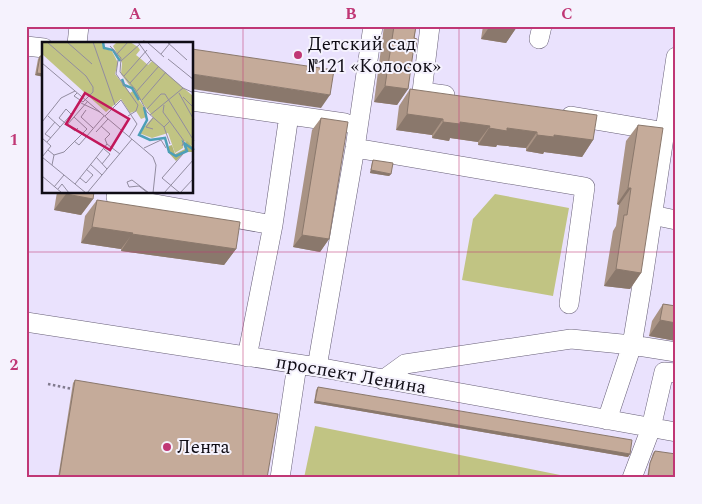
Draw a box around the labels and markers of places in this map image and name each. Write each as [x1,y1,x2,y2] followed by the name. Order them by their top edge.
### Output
[308,30,441,81] place label: Детский сад №121 «Колосок»
[292,49,304,61] marker: Детский сад №121 «Колосок»
[177,433,230,462] place label: Лента
[161,441,173,453] marker: Лента

